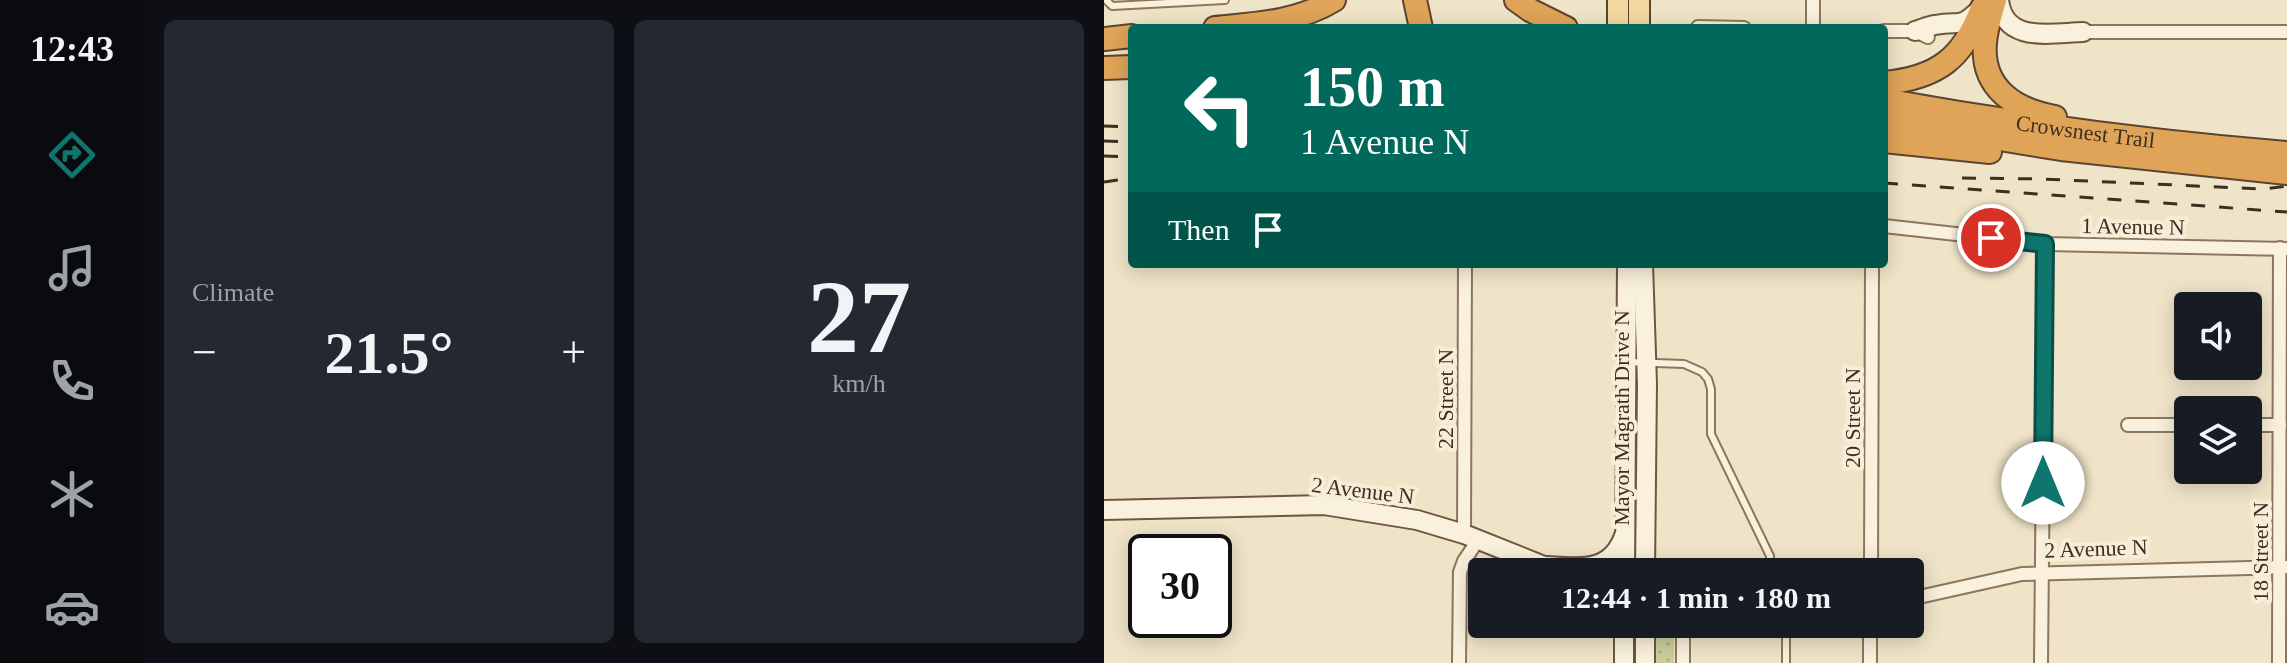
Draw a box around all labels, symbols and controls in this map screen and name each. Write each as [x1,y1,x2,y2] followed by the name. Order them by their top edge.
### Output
[30,29,114,69] text: 12:43
[1168,56,1272,160] icon: left
[1300,56,1445,118] text: 150 m
[2014,110,2156,153] street label: Crowsnest Trail
[1300,122,1469,162] text: 1 Avenue N
[44,127,100,183] icon: directions
[1957,204,2025,272] pin
[1246,208,1290,252] icon: arrive
[1168,213,1230,246] text: Then
[2081,213,2185,240] street label: 1 Avenue N
[1969,216,2013,260] icon: arrive
[44,240,100,296] icon: music
[807,259,911,374] text: 27
[192,278,274,307] text: Climate
[2174,292,2262,484] map controls
[2174,292,2262,380] button: sound
[1609,310,1634,526] street label: Mayor Magrath Drive N
[325,320,454,386] text: 21.5°
[192,328,217,377] text: −
[561,328,586,377] text: +
[1433,349,1458,449] street label: 22 Street N
[44,353,100,409] icon: phone
[1840,368,1865,468] street label: 20 Street N
[832,369,886,398] text: km/h
[2174,396,2262,484] button: layers
[2001,441,2085,525] position arrow
[44,466,100,522] icon: climate
[1310,472,1416,509] street label: 2 Avenue N
[2248,502,2273,602] street label: 18 Street N
[1128,534,1232,638] speed limit sign: 30
[2044,534,2148,563] street label: 2 Avenue N
[44,579,100,635] icon: car
[1561,581,1831,614] text: 12:44 · 1 min · 180 m

